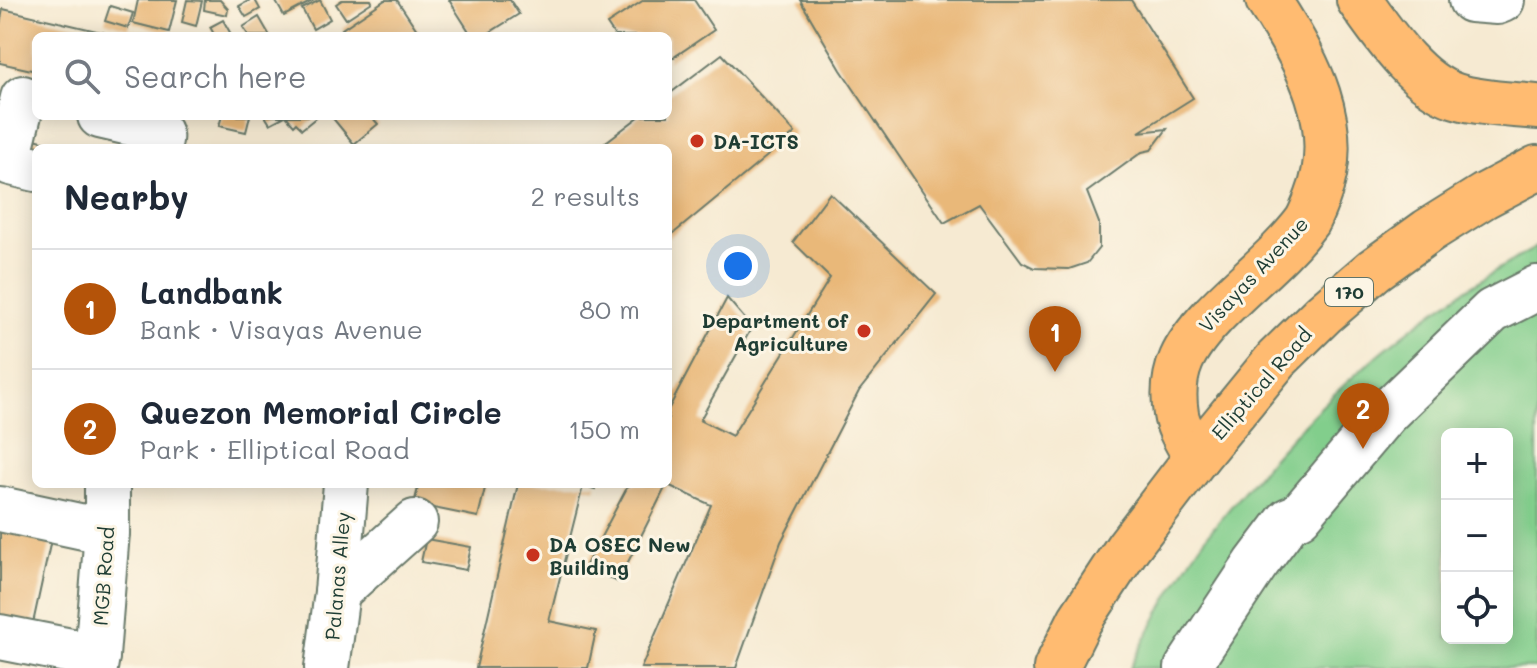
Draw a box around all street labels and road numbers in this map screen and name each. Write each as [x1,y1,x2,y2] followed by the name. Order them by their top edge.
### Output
[1193,211,1313,337] street label: Visayas Avenue
[1325,278,1373,306] road number: 170
[1205,322,1317,444] street label: Elliptical Road
[318,511,356,641] street label: Palanas Alley
[87,526,119,626] street label: MGB Road

